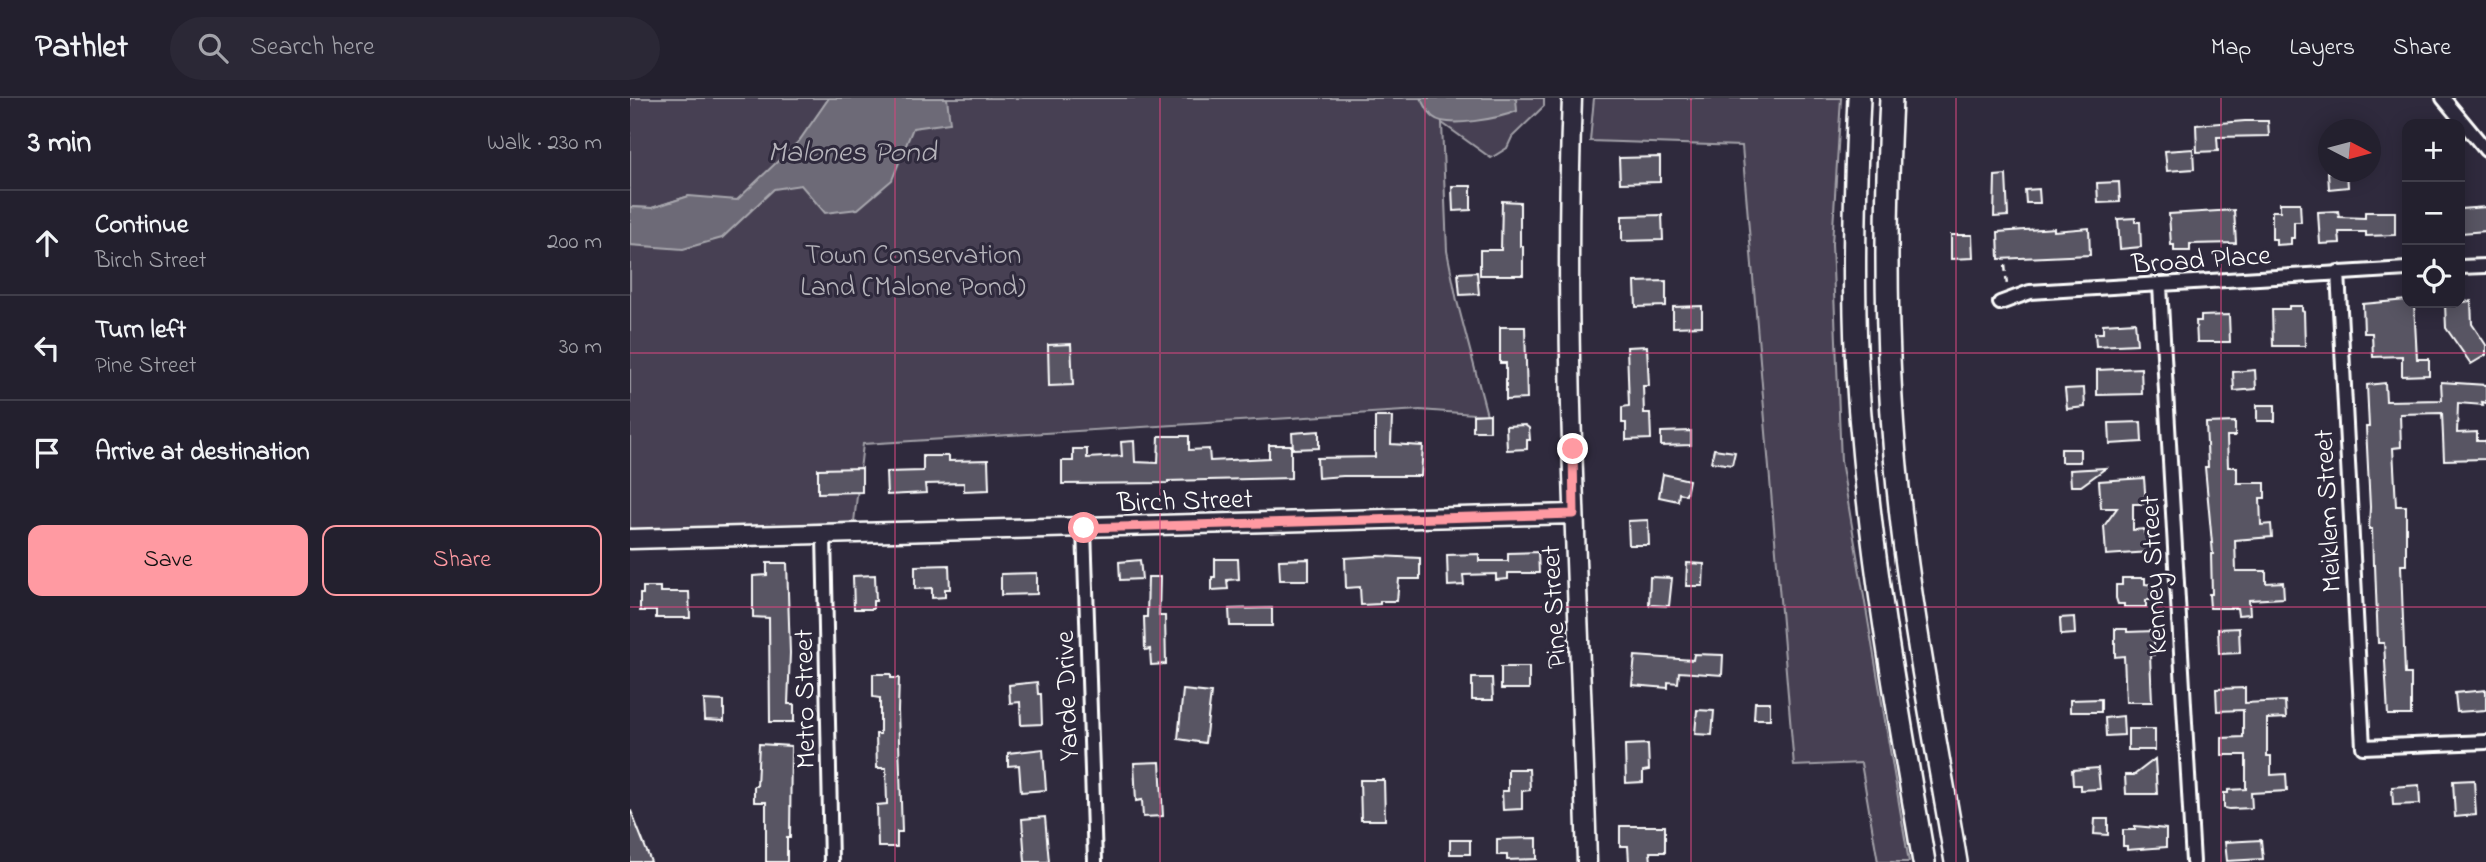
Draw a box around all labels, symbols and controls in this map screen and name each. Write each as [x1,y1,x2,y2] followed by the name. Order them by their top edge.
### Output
[170,17,660,80] search box
[35,24,128,72] text: Pathlet
[194,29,232,67] icon: search
[250,29,375,67] text: Search here
[2211,31,2251,66] text: Map
[2289,31,2355,66] text: Layers
[2393,31,2451,66] text: Share
[2318,119,2381,182] north arrow
[2402,119,2465,308] map controls
[2402,119,2465,182] button: +
[28,122,91,166] text: 3 min
[487,127,602,160] text: Walk · 230 m
[768,132,938,176] water label: Malones Pond
[2402,182,2465,245] button: −
[95,207,188,245] text: Continue
[28,224,66,262] icon: ahead
[547,226,602,259] text: 200 m
[800,236,1026,309] park label: Town Conservation Land (Malone Pond)
[2129,236,2273,287] street label: Broad Place
[95,245,207,278] text: Birch Street
[2402,245,2465,308] button: locate
[95,312,186,350] text: Turn left
[28,329,66,367] icon: left
[559,331,602,364] text: 30 m
[95,350,196,383] text: Pine Street
[2305,428,2354,593] street label: Meiklem Street
[1557,433,1588,464] route end
[28,434,66,472] icon: arrive
[95,434,310,472] text: Arrive at destination
[1116,480,1254,525] street label: Birch Street
[2131,494,2180,655] street label: Kenney Street
[1068,512,1099,543] route start
[28,525,308,596] button: Save
[322,525,602,596] button: Share
[1532,544,1579,670] street label: Pine Street
[785,629,828,769] street label: Metro Street
[1046,630,1091,762] street label: Yarde Drive

